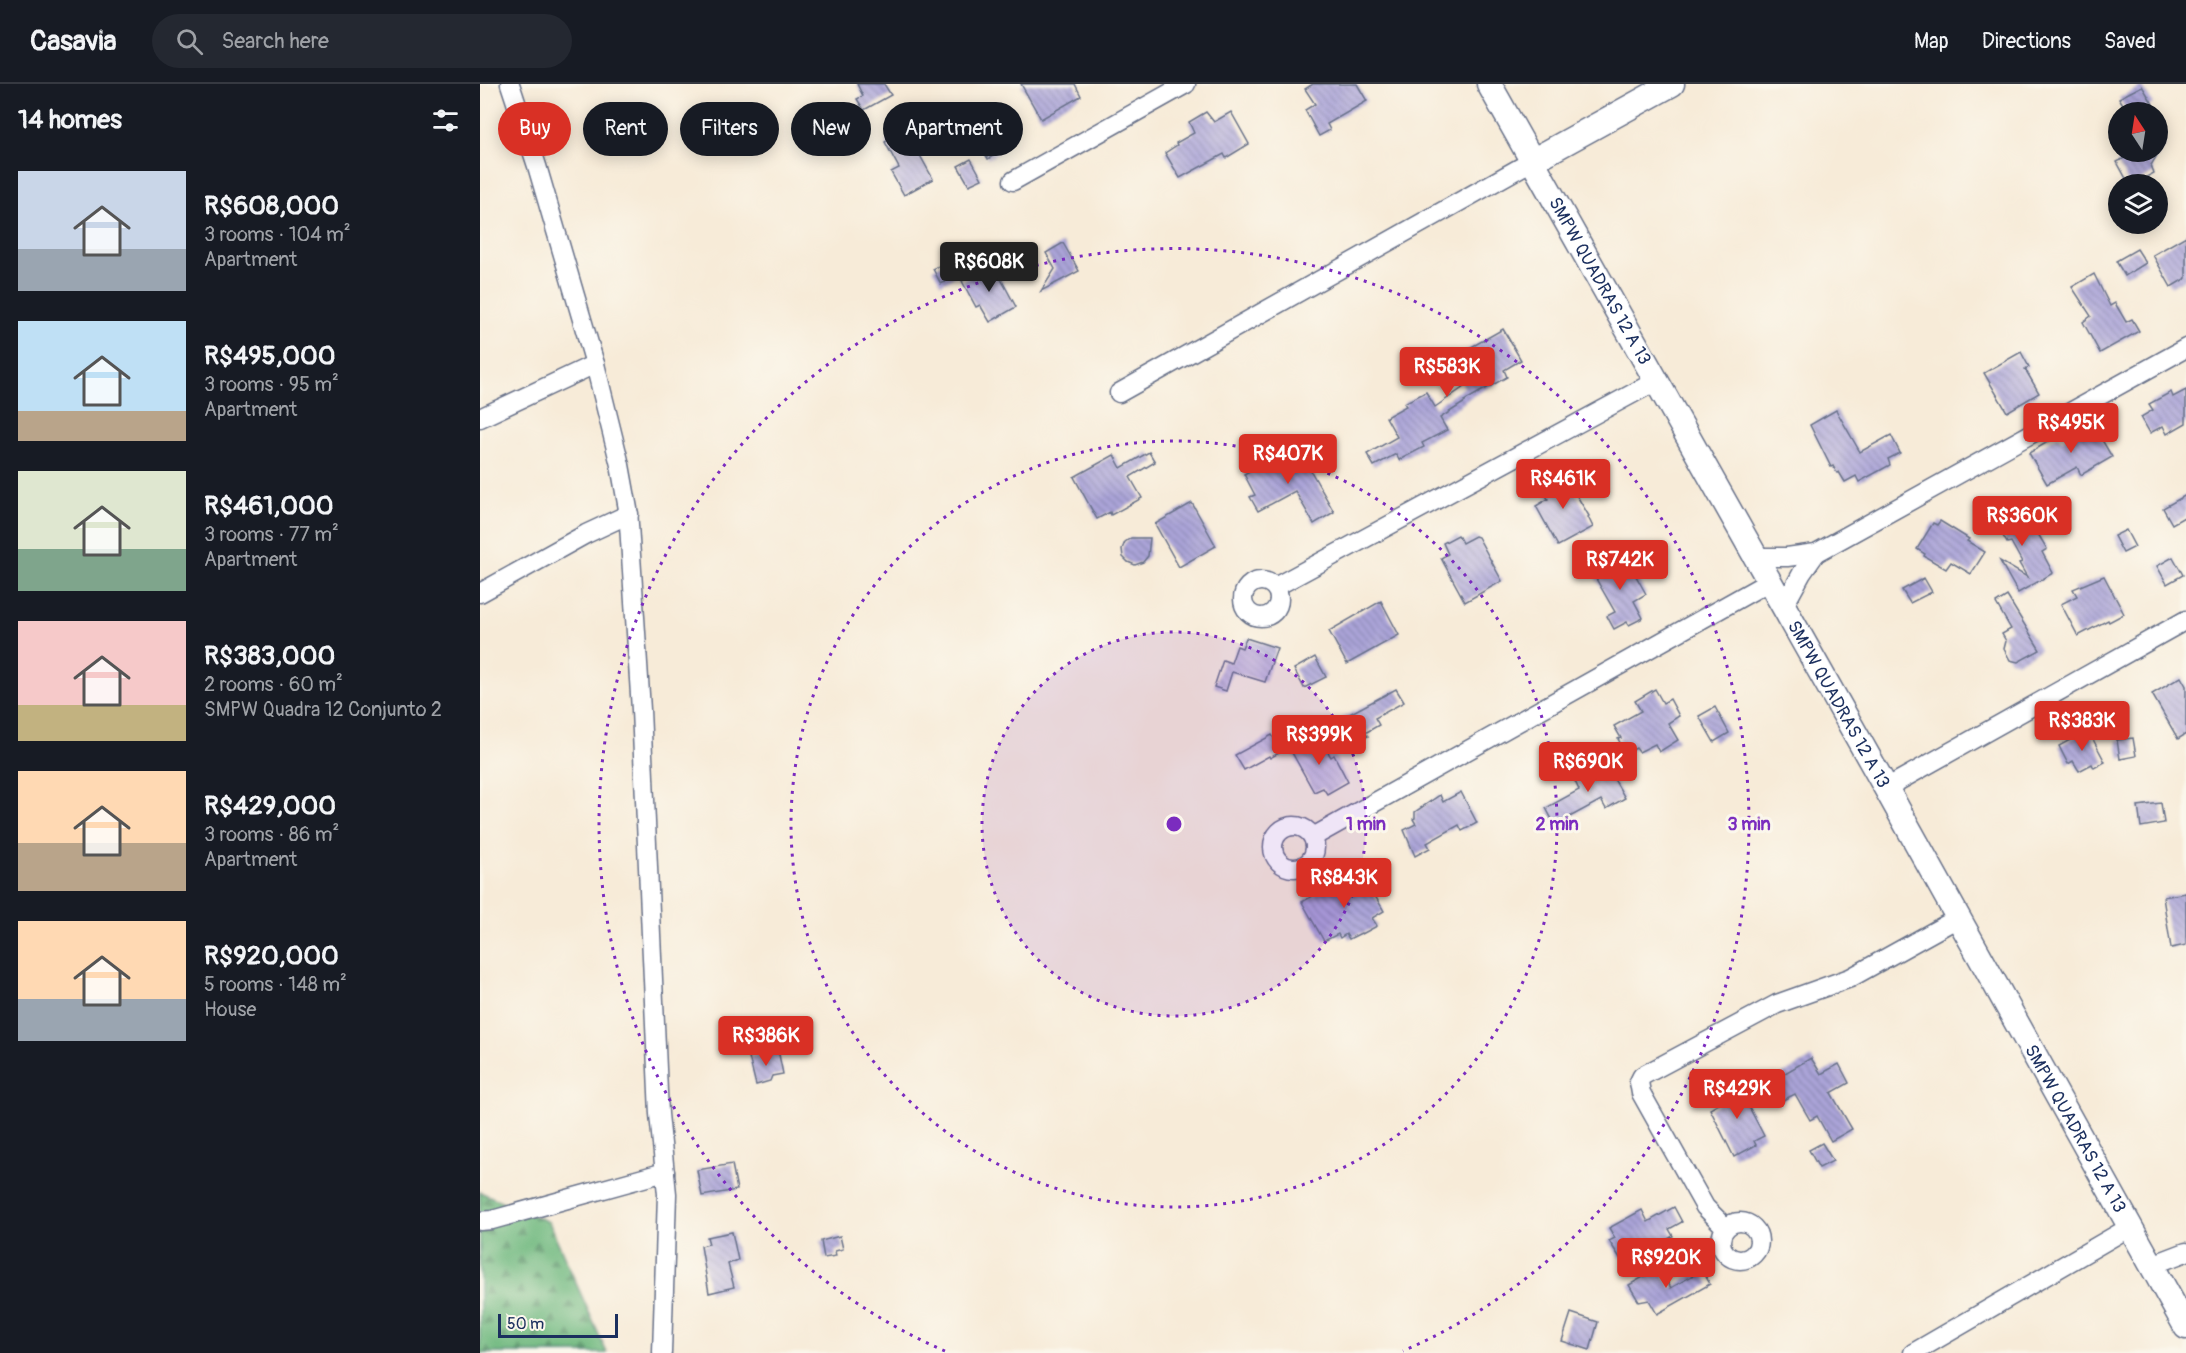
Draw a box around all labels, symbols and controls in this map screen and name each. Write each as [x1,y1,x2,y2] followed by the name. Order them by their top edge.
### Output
[152,14,572,68] search box
[30,24,116,59] text: Casavia
[173,25,206,58] icon: search
[221,27,329,55] text: Search here
[1914,28,1949,55] text: Map
[1982,28,2071,55] text: Directions
[2104,28,2156,55] text: Saved
[498,102,571,156] chip: Buy
[583,102,668,156] chip: Rent
[680,102,779,156] chip: Filters
[791,102,871,156] chip: New
[883,102,1023,156] chip: Apartment
[2108,102,2168,162] north arrow
[2108,102,2168,234] map controls
[18,104,122,136] text: 14 homes
[429,104,462,137] icon: filters
[2108,174,2168,234] button: layers
[204,190,339,222] text: R$608,000
[1543,193,1656,369] street label: SMPW QUADRAS 12 A 13
[66,195,138,267] icon: home
[204,222,351,247] text: 3 rooms · 104 m²
[940,242,1038,293] pin: R$608K
[204,247,297,272] text: Apartment
[954,249,1024,274] text: R$608K
[204,340,336,372] text: R$495,000
[66,345,138,417] icon: home
[1398,347,1496,398] pin: R$583K
[1414,354,1480,379] text: R$583K
[204,372,339,397] text: 3 rooms · 95 m²
[204,397,297,422] text: Apartment
[2022,403,2120,454] pin: R$495K
[2037,410,2105,435] text: R$495K
[1239,434,1337,485] pin: R$407K
[1253,441,1323,466] text: R$407K
[1514,459,1612,510] pin: R$461K
[1530,466,1596,491] text: R$461K
[204,490,333,522] text: R$461,000
[66,495,138,567] icon: home
[1973,496,2071,547] pin: R$360K
[1987,503,2057,528] text: R$360K
[204,522,339,547] text: 3 rooms · 77 m²
[1571,540,1669,591] pin: R$742K
[204,547,297,572] text: Apartment
[1586,547,1654,572] text: R$742K
[1782,617,1895,792] street label: SMPW QUADRAS 12 A 13
[204,640,335,672] text: R$383,000
[66,645,138,717] icon: home
[204,672,343,697] text: 2 rooms · 60 m²
[204,697,442,722] text: SMPW Quadra 12 Conjunto 2
[2033,701,2131,752] pin: R$383K
[2049,708,2115,733] text: R$383K
[1270,715,1368,766] pin: R$399K
[1286,722,1352,747] text: R$399K
[1539,742,1637,793] pin: R$690K
[1553,749,1623,774] text: R$690K
[204,790,336,822] text: R$429,000
[66,795,138,867] icon: home
[1346,813,1386,836] text: 1 min
[1535,813,1579,836] text: 2 min
[1727,813,1771,836] text: 3 min
[1164,814,1184,834] centre of rings
[204,822,339,847] text: 3 rooms · 86 m²
[204,847,297,872] text: Apartment
[1295,858,1393,909] pin: R$843K
[1310,865,1378,890] text: R$843K
[204,940,339,972] text: R$920,000
[66,945,138,1017] icon: home
[204,972,347,997] text: 5 rooms · 148 m²
[204,997,256,1022] text: House
[717,1016,815,1067] pin: R$386K
[732,1023,800,1048] text: R$386K
[2019,1041,2131,1217] street label: SMPW QUADRAS 12 A 13
[1688,1069,1786,1120] pin: R$429K
[1703,1076,1771,1101] text: R$429K
[1617,1238,1715,1289] pin: R$920K
[1631,1245,1701,1270] text: R$920K
[498,1311,618,1338] scale bar
[507,1314,544,1334] text: 50 m

